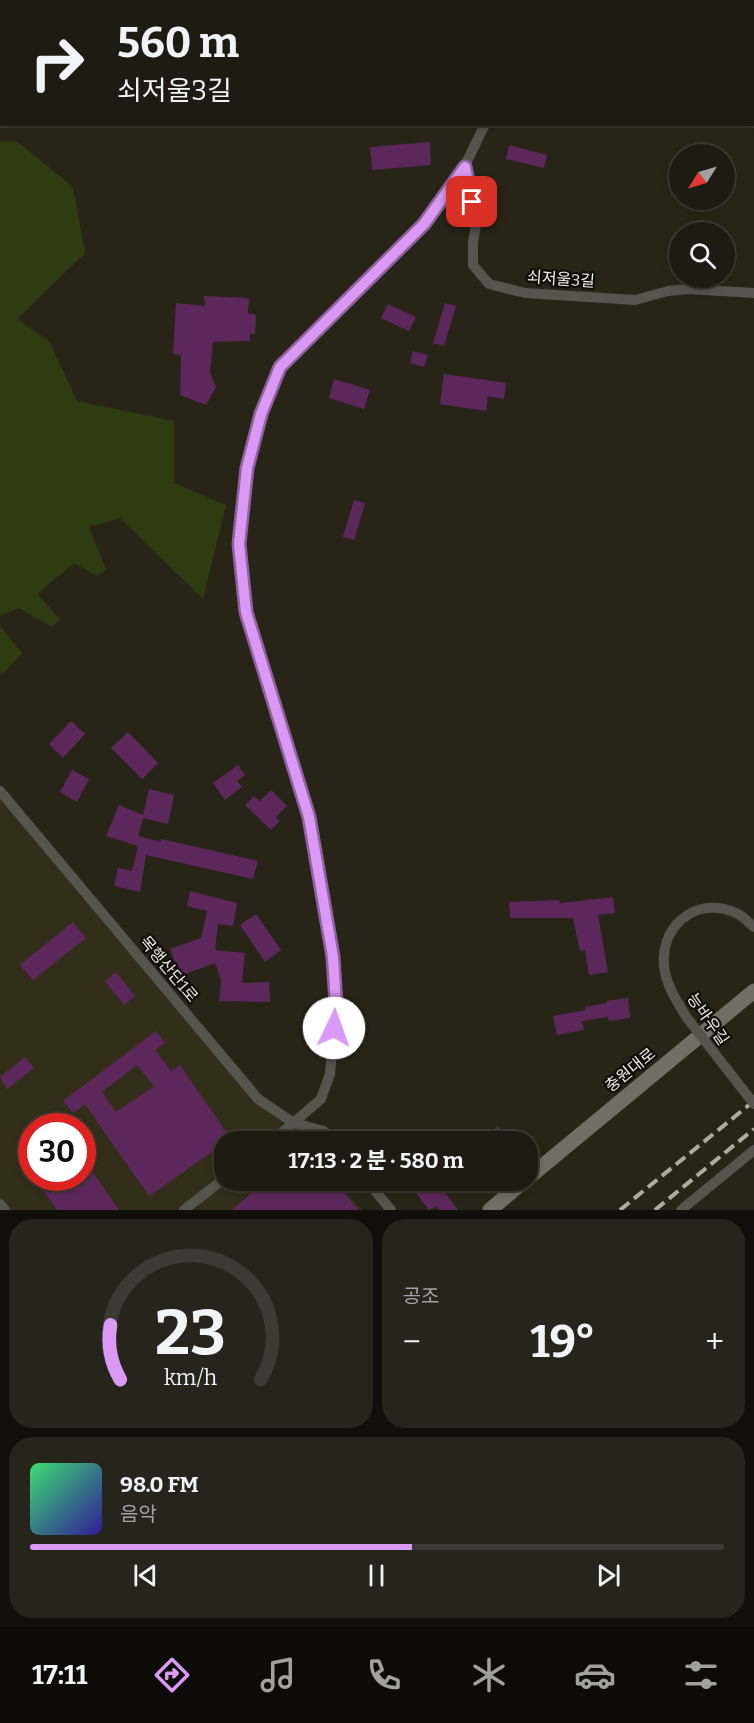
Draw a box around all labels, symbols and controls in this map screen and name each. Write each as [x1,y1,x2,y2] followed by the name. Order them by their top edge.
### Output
[117,18,239,68] text: 560 m
[18,24,96,102] icon: right
[117,75,232,107] text: 쇠저울3길
[669,144,735,210] north arrow
[669,144,735,288] map controls
[446,176,497,227] pin
[455,185,488,218] icon: arrive
[669,222,735,288] button: search
[526,267,596,291] street label: 쇠저울3길
[136,932,202,1006] street label: 목행산단1로
[683,989,733,1049] street label: 능바우길
[302,996,366,1060] position arrow
[601,1044,659,1096] street label: 충원대로
[18,1113,96,1191] speed limit sign: 30
[288,1147,464,1174] text: 17:13 · 2 분 · 580 m
[403,1284,439,1308] text: 공조
[155,1296,226,1371] text: 23
[530,1315,596,1369] text: 19°
[403,1322,421,1362] text: −
[705,1322,724,1362] text: +
[164,1366,217,1392] text: km/h
[120,1471,199,1498] text: 98.0 FM
[120,1502,157,1526] text: 음악
[129,1559,162,1592] icon: previous
[360,1559,393,1592] icon: pause
[592,1559,625,1592] icon: next
[151,1654,193,1696] icon: directions
[257,1654,299,1696] icon: music
[363,1654,405,1696] icon: phone
[468,1654,510,1696] icon: climate
[574,1654,616,1696] icon: car
[680,1654,722,1696] icon: filters
[32,1659,87,1691] text: 17:11

